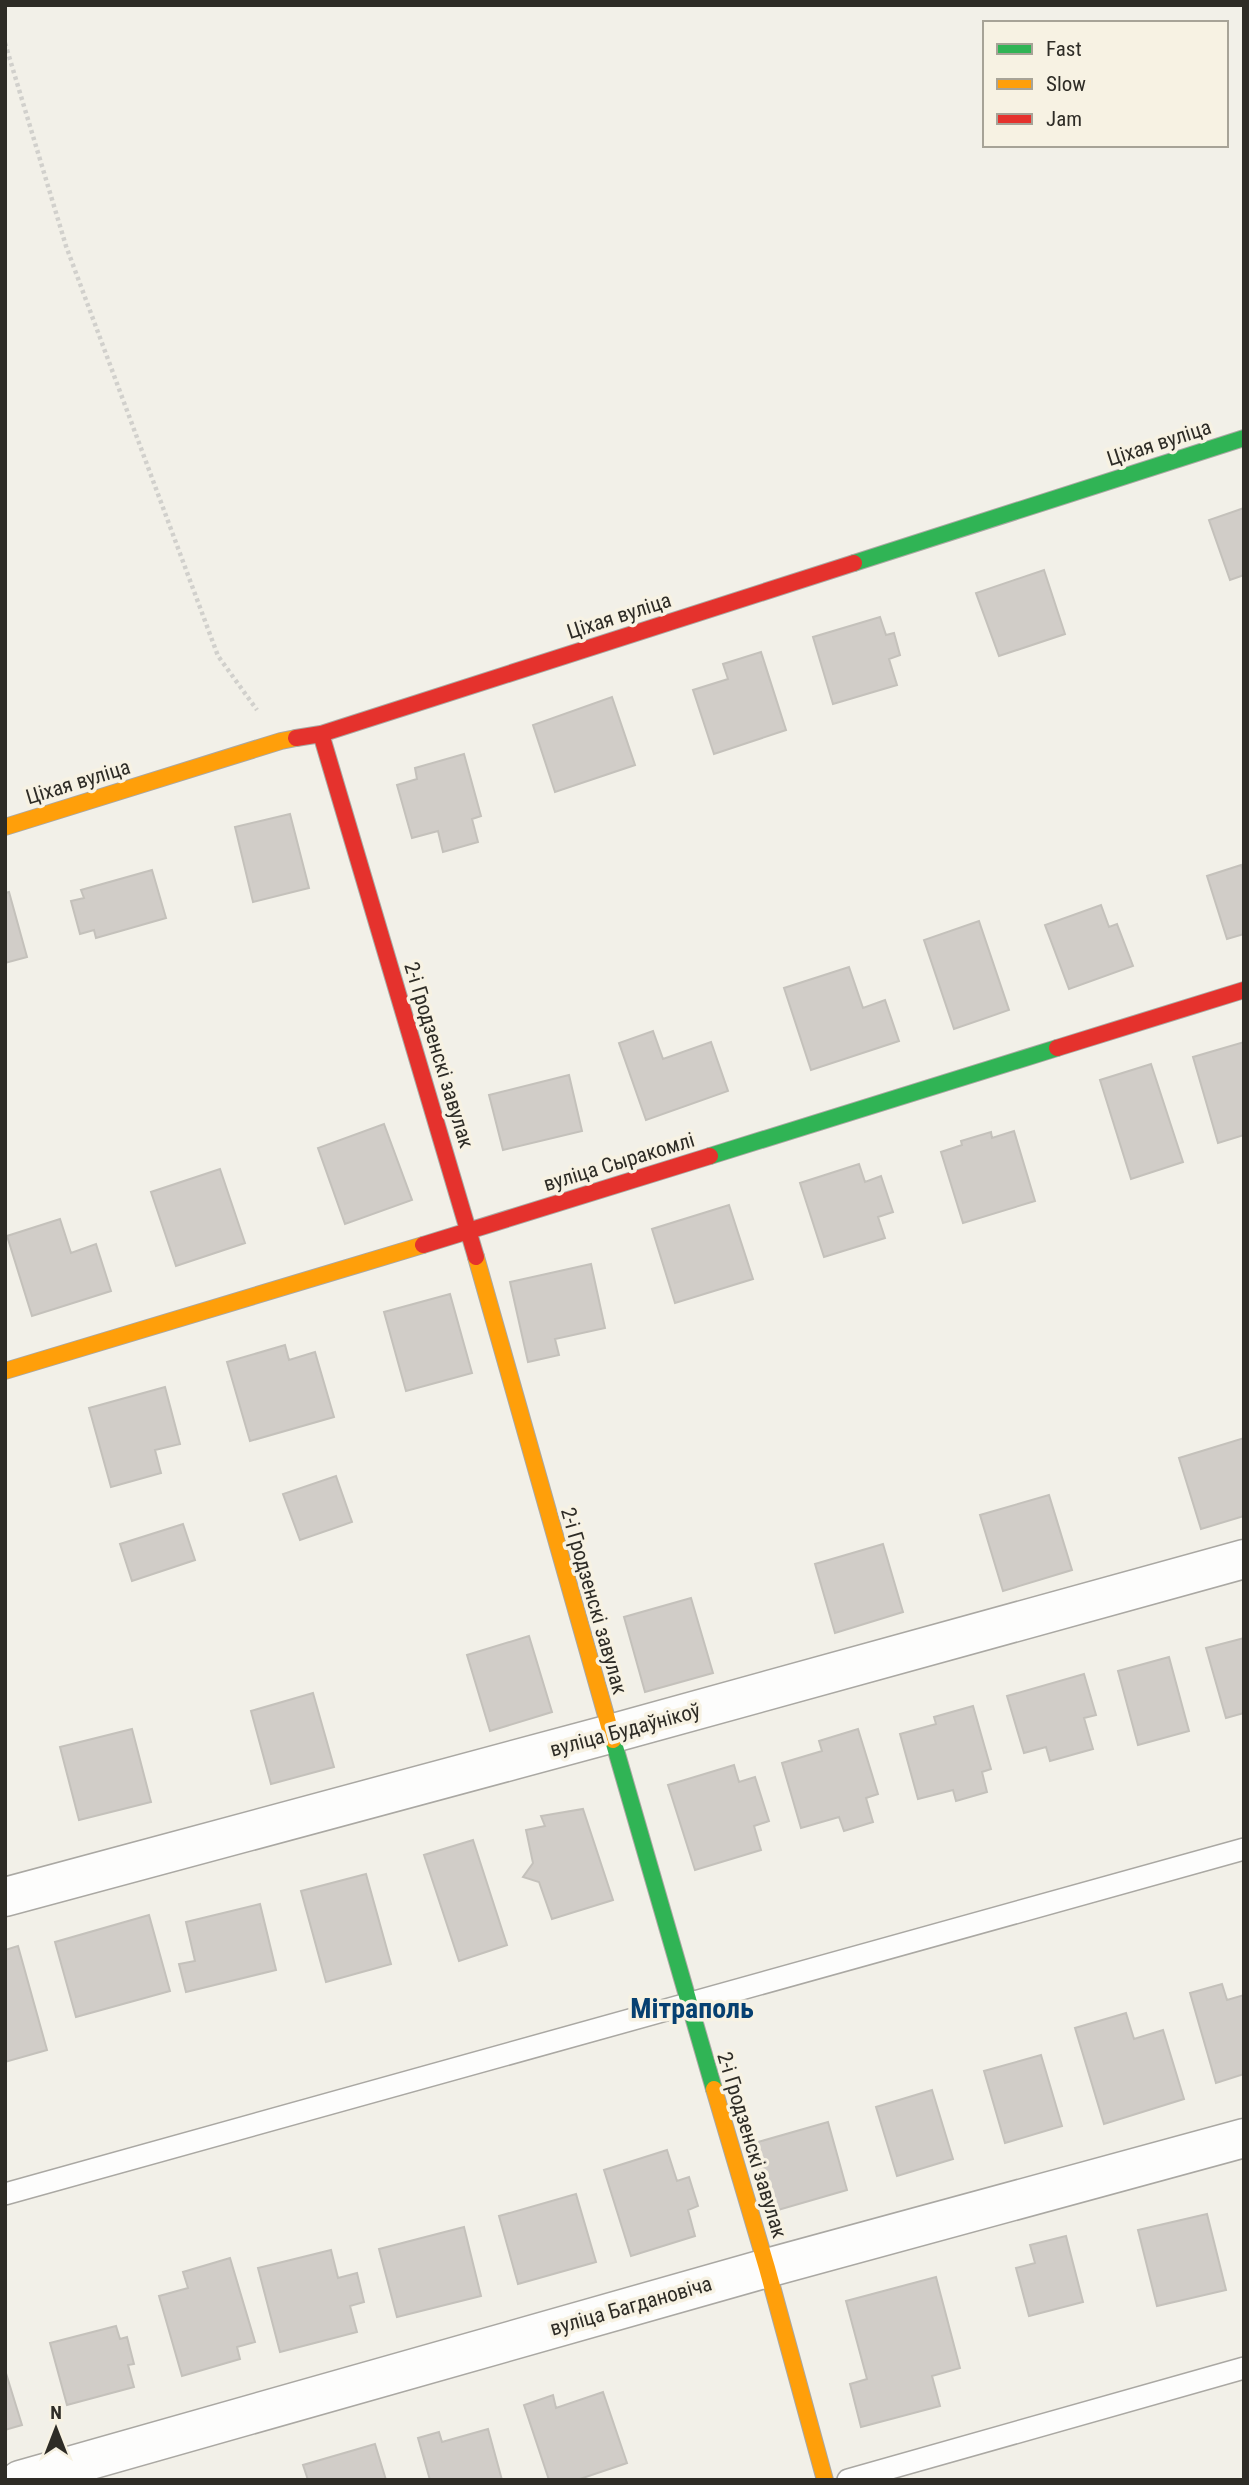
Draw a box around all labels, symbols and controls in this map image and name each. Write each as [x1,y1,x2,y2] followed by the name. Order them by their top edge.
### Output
[983,21,1228,147] legend
[1046,37,1082,61] text: Fast
[1046,72,1086,96] text: Slow
[1046,107,1082,131] text: Jam
[1104,415,1214,471] street label: Ціхая вуліца
[564,588,674,644] street label: Ціхая вуліца
[23,755,133,809] street label: Ціхая вуліца
[399,959,479,1151] street label: 2-і Гродзенскі завулак
[541,1128,697,1196] street label: вуліца Сыракомлі
[556,1505,632,1697] street label: 2-і Гродзенскі завулак
[547,1698,703,1762] street label: вуліца Будаўнікоў
[630,1992,754,2025] district label: Мітраполь
[712,2049,792,2241] street label: 2-і Гродзенскі завулак
[547,2271,715,2341] street label: вуліца Багдановіча
[21,2394,91,2464] north arrow
[50,2401,62,2424] text: N

